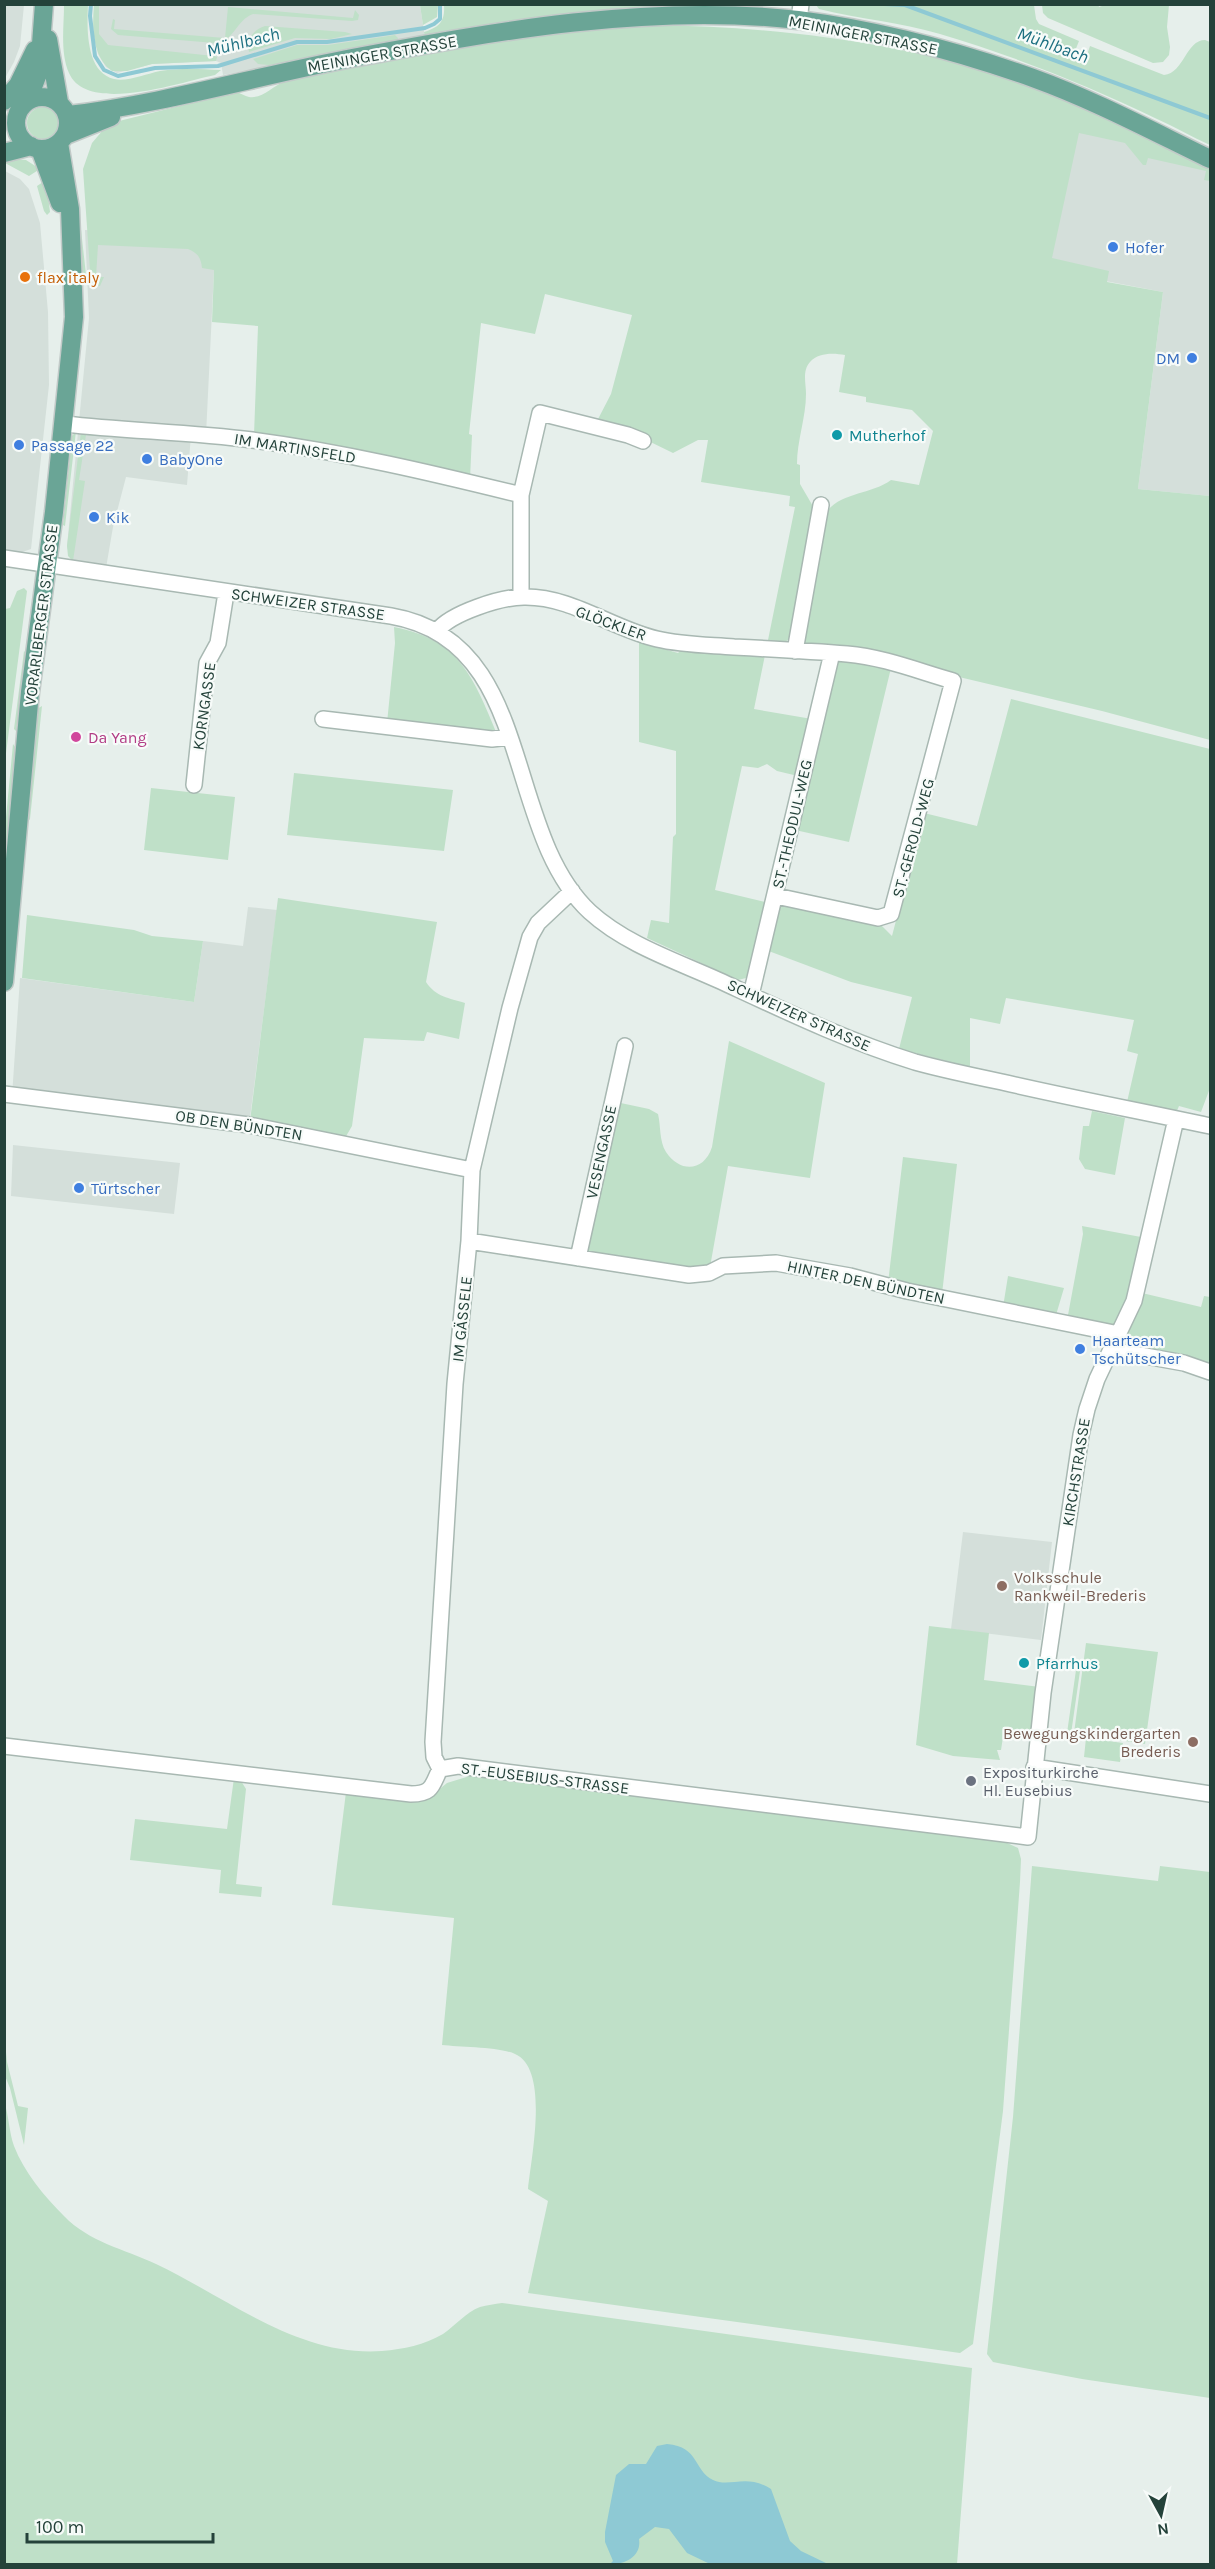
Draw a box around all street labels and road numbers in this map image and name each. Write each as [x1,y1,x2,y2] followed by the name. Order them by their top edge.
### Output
[787,11,939,59] street label: MEININGER STRASSE
[306,32,458,76] street label: MEININGER STRASSE
[233,429,357,467] street label: IM MARTINSFELD
[20,523,62,707] street label: VORARLBERGER STRASSE
[230,584,386,624] street label: SCHWEIZER STRASSE
[573,601,649,645] street label: GLÖCKLER
[188,661,220,751] street label: KORNGASSE
[768,758,816,890] street label: ST.-THEODUL-WEG
[888,776,938,900] street label: ST.-GEROLD-WEG
[724,975,874,1055] street label: SCHWEIZER STRASSE
[582,1103,620,1201] street label: VESENGASSE
[174,1106,304,1144] street label: OB DEN BÜNDTEN
[785,1256,947,1308] street label: HINTER DEN BÜNDTEN
[448,1275,476,1363] street label: IM GÄSSELE
[1058,1416,1094,1528] street label: KIRCHSTRASSE
[460,1758,630,1798] street label: ST.-EUSEBIUS-STRASSE

